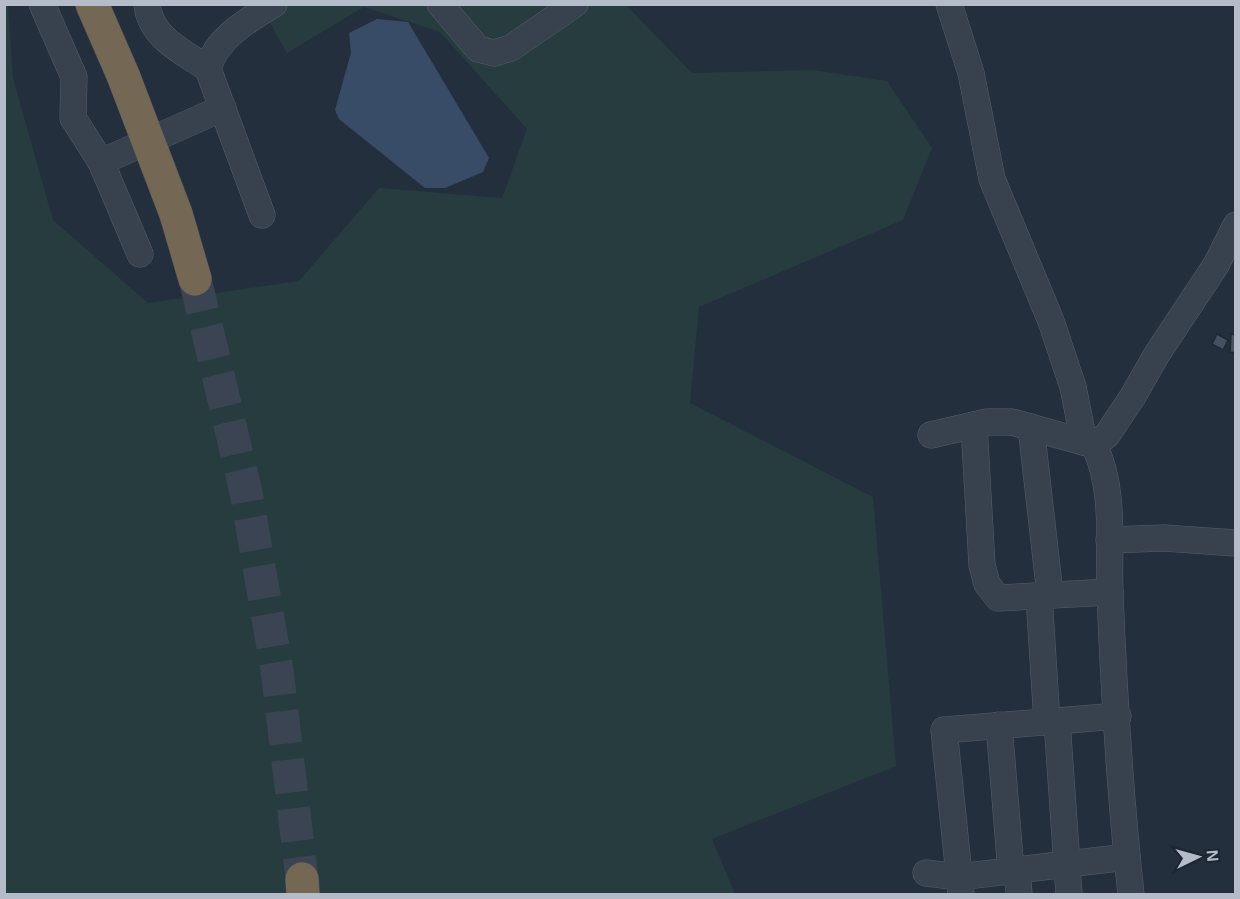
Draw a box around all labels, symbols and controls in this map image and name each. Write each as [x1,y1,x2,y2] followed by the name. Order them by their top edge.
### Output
[1168,827,1228,887] north arrow
[1203,849,1221,862] text: N

